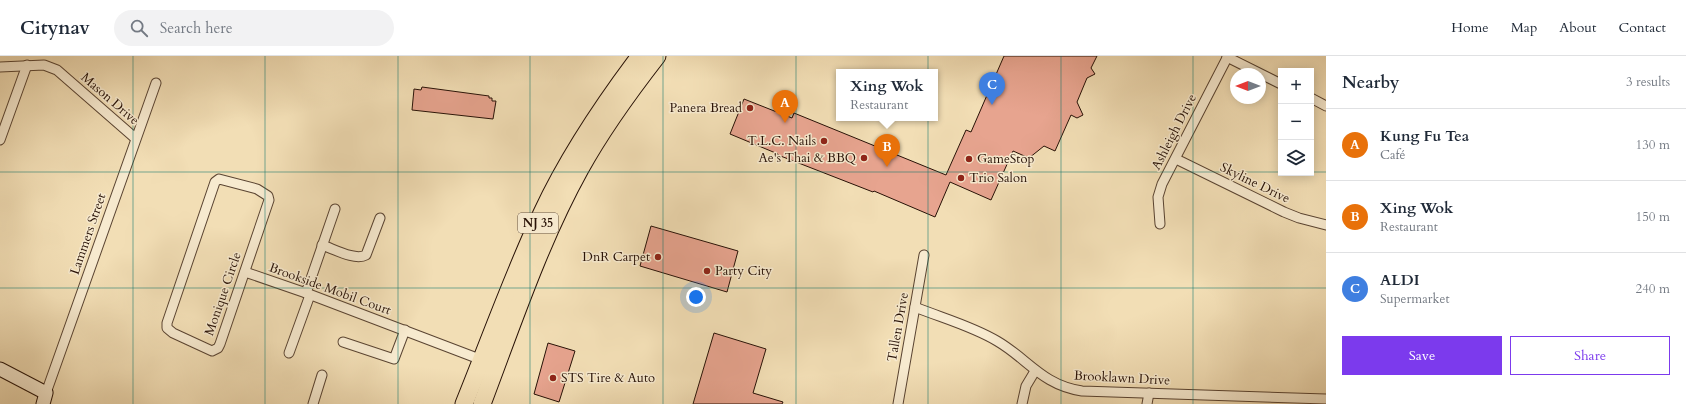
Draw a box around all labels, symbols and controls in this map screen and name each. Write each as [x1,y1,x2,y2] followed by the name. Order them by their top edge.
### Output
[114,10,394,46] search box
[20,15,90,41] text: Citynav
[128,17,150,39] icon: search
[160,18,233,38] text: Search here
[1451,18,1489,37] text: Home
[1511,18,1537,37] text: Map
[1559,18,1596,37] text: About
[1618,18,1666,37] text: Contact
[1230,68,1266,104] north arrow
[1278,68,1314,176] map controls
[1278,68,1314,104] button: +
[77,69,143,129] street label: Mason Drive
[836,69,938,121] popup
[1342,71,1399,94] text: Nearby
[979,72,1005,105] pin: C
[1626,73,1670,91] text: 3 results
[850,76,924,96] text: Xing Wok
[772,90,798,123] pin: A
[1147,91,1201,173] street label: Ashleigh Drive
[850,96,908,114] text: Restaurant
[670,99,742,117] place label: Panera Bread
[745,103,755,113] marker: Panera Bread
[1278,104,1314,140] button: −
[1380,126,1469,146] text: Kung Fu Tea
[747,132,816,150] place label: T.L.C. Nails
[874,134,900,167] pin: B
[819,136,829,146] marker: T.L.C. Nails
[1350,136,1360,154] text: A
[1636,136,1670,154] text: 130 m
[1278,140,1314,176] button: layers
[1380,146,1405,164] text: Café
[759,149,856,167] place label: Ae's Thai & BBQ
[977,150,1034,168] place label: GameStop
[859,153,869,163] marker: Ae's Thai & BBQ
[964,154,974,164] marker: GameStop
[1217,158,1293,208] street label: Skyline Drive
[969,169,1028,187] place label: Trio Salon
[956,173,966,183] marker: Trio Salon
[66,191,110,277] street label: Lammers Street
[1380,198,1453,218] text: Xing Wok
[1350,208,1360,226] text: B
[1636,208,1670,226] text: 150 m
[518,213,558,233] road number: NJ 35
[1380,218,1438,236] text: Restaurant
[582,248,650,266] place label: DnR Carpet
[200,250,246,338] street label: Monique Circle
[653,252,663,262] marker: DnR Carpet
[267,259,393,319] street label: Brookside Mobil Court
[715,262,772,280] place label: Party City
[702,266,712,276] marker: Party City
[1380,270,1419,290] text: ALDI
[1350,280,1360,298] text: C
[1636,280,1670,298] text: 240 m
[686,287,706,307] your location
[1380,290,1450,308] text: Supermarket
[883,291,913,363] street label: Tallen Drive
[1342,336,1502,375] button: Save
[1510,336,1670,375] button: Share
[1073,366,1171,390] street label: Brooklawn Drive
[561,369,655,387] place label: STS Tire & Auto
[548,373,558,383] marker: STS Tire & Auto

